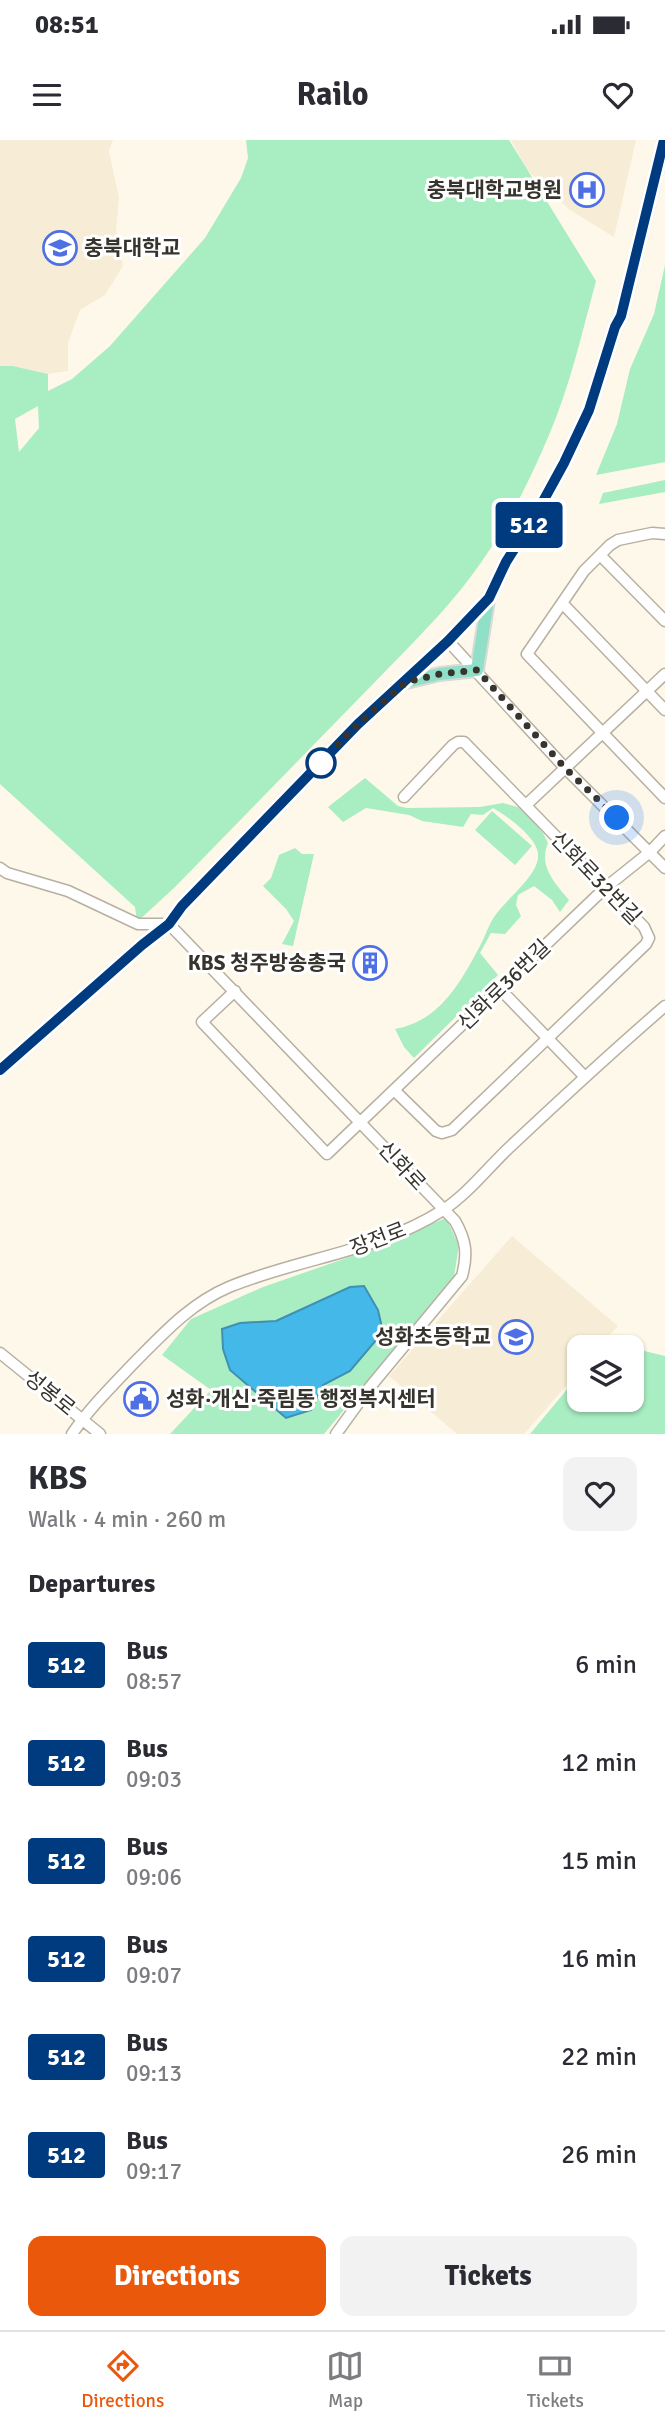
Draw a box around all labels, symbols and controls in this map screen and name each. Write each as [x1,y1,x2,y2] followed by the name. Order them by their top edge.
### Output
[35,9,99,41] text: 08:51
[297,75,368,114] text: Railo
[28,76,66,114] icon: menu
[599,76,637,114] icon: heart
[568,171,606,209] hospital icon: 충북대학교병원
[427,177,562,203] place label: 충북대학교병원
[41,229,79,267] school or university icon: 충북대학교
[84,235,181,261] place label: 충북대학교
[489,502,569,548] line badge: 512
[510,510,548,540] text: 512
[306,748,336,778] unlabelled marker
[599,800,634,835] your location
[545,826,647,930] street label: 신화로32번길
[452,934,556,1036] street label: 신화로36번길
[351,944,389,982] building icon: KBS 청주방송총국
[188,950,346,976] place label: KBS 청주방송총국
[373,1136,431,1196] street label: 신화로
[346,1216,410,1262] street label: 장전로
[497,1318,535,1356] school or university icon: 성화초등학교
[375,1324,491,1350] place label: 성화초등학교
[567,1335,644,1412] map controls
[567,1335,644,1412] button: layers
[19,1365,81,1421] street label: 성봉로
[122,1380,160,1418] public building icon: 성화·개신·죽림동 행정복지센터
[166,1386,436,1412] place label: 성화·개신·죽림동 행정복지센터
[563,1457,637,1531] button: heart
[28,1458,87,1499] text: KBS
[28,1505,226,1534] text: Walk · 4 min · 260 m
[28,1568,155,1600] text: Departures
[126,1635,168,1667] text: Bus
[575,1649,637,1681] text: 6 min
[47,1650,86,1680] text: 512
[126,1667,182,1696] text: 08:57
[126,1733,168,1765] text: Bus
[561,1747,637,1779] text: 12 min
[47,1748,86,1778] text: 512
[126,1765,182,1794] text: 09:03
[126,1831,168,1863] text: Bus
[561,1845,637,1877] text: 15 min
[47,1846,86,1876] text: 512
[126,1863,182,1892] text: 09:06
[126,1929,168,1961] text: Bus
[561,1943,637,1975] text: 16 min
[47,1944,86,1974] text: 512
[126,1961,182,1990] text: 09:07
[126,2027,168,2059] text: Bus
[561,2041,637,2073] text: 22 min
[47,2042,86,2072] text: 512
[126,2059,182,2088] text: 09:13
[126,2125,168,2157] text: Bus
[561,2139,637,2171] text: 26 min
[47,2140,86,2170] text: 512
[126,2157,182,2186] text: 09:17
[28,2236,326,2316] button: Directions
[340,2236,637,2316] button: Tickets
[81,2347,164,2413] tab: Directions
[326,2347,364,2413] tab: Map
[527,2347,584,2413] tab: Tickets

